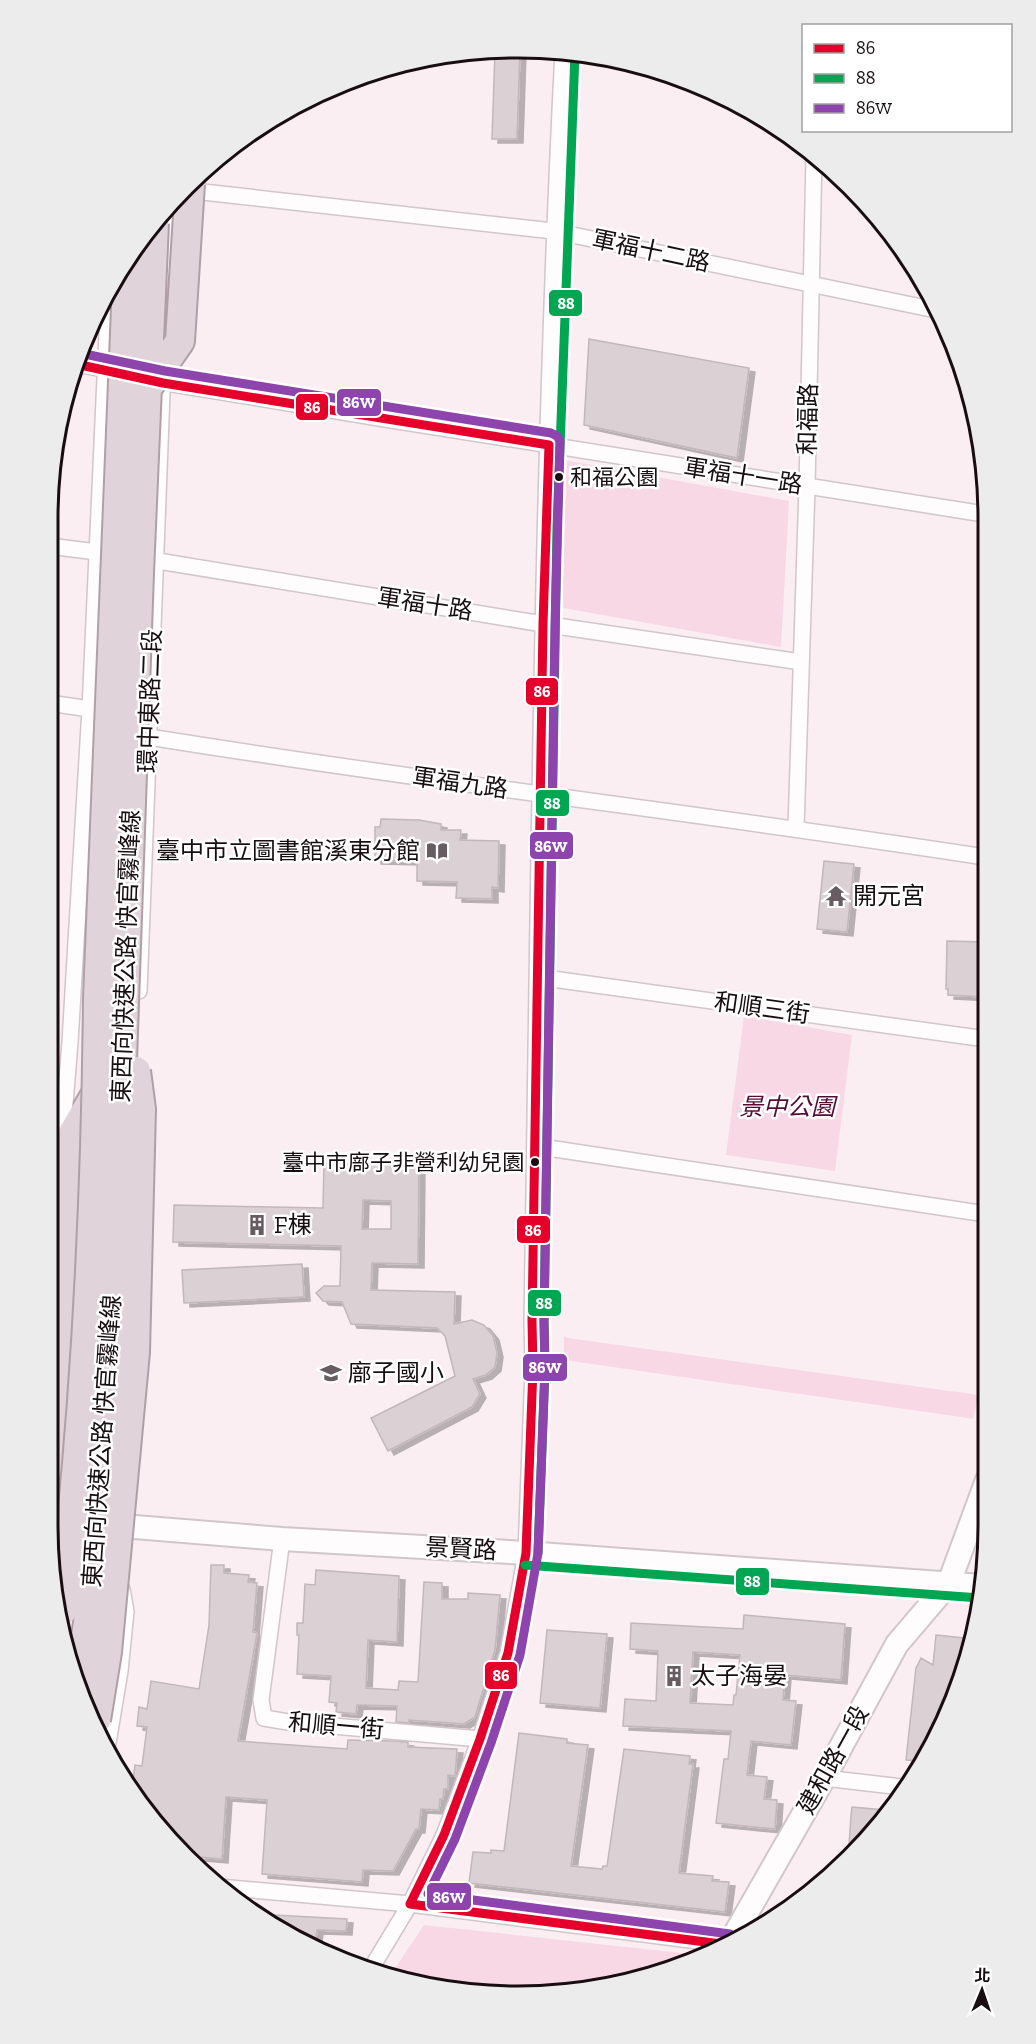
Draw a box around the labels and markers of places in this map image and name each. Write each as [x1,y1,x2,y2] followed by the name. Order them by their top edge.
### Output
[570,464,658,491] place label: 和福公園
[553,471,565,483] marker: 和福公園
[156,836,420,865] place label: 臺中市立圖書館溪東分館
[425,839,449,863] library icon: 臺中市立圖書館溪東分館
[853,881,925,910] place label: 開元宮
[824,884,848,908] temple icon: 開元宮
[282,1149,524,1176] place label: 臺中市廍子非營利幼兒園
[529,1156,541,1168] marker: 臺中市廍子非營利幼兒園
[274,1210,311,1239] place label: F棟
[245,1213,269,1237] building icon: F棟
[348,1358,444,1387] place label: 廍子國小
[319,1361,343,1385] school or university icon: 廍子國小
[691,1661,787,1690] place label: 太子海晏
[662,1664,686,1688] building icon: 太子海晏

